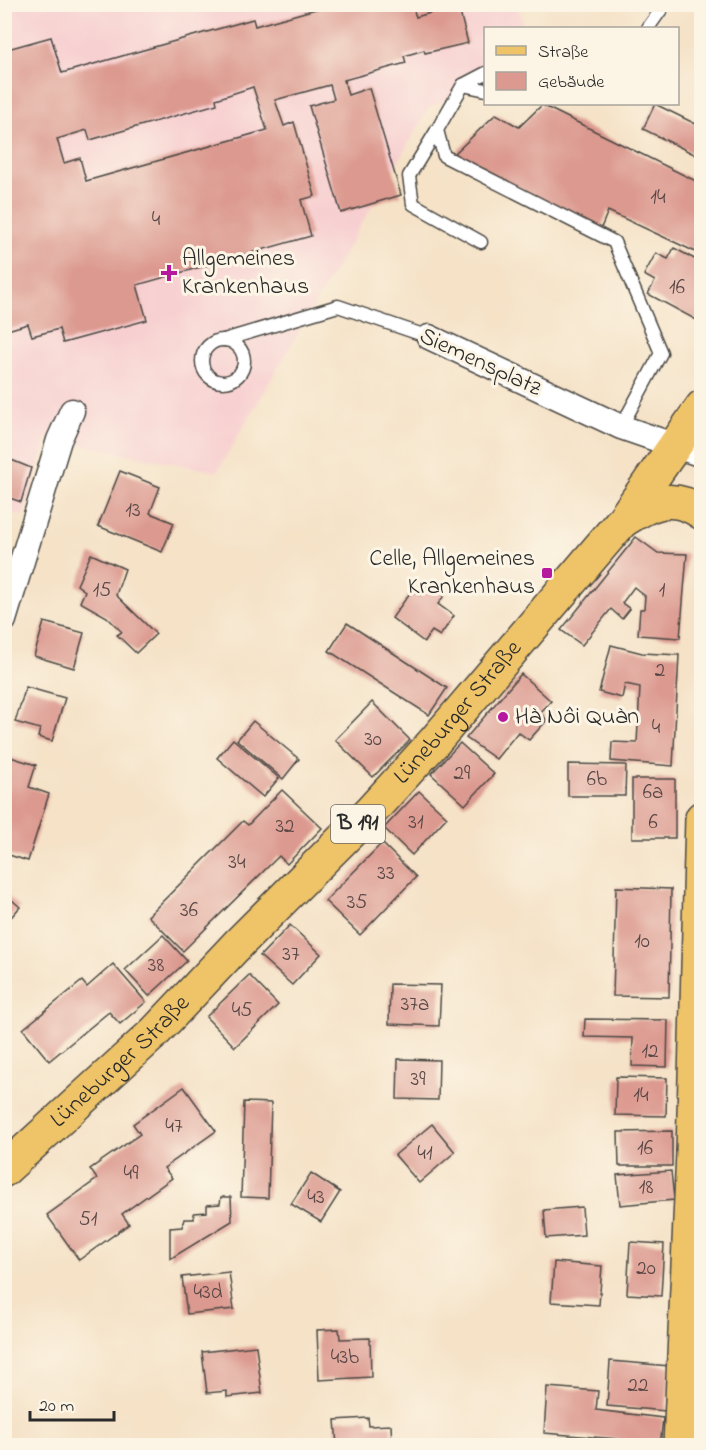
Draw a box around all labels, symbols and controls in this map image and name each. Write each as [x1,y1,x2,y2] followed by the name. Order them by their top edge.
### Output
[484,27,679,105] legend
[538,40,589,66] text: Straße
[538,70,605,96] text: Gebäude
[650,183,666,213] house number: 14
[152,205,161,235] house number: 4
[182,242,309,305] place label: Allgemeines Krankenhaus
[160,264,178,282] marker: Allgemeines Krankenhaus
[669,273,685,303] house number: 16
[413,319,548,407] street label: Siemensplatz
[125,496,141,526] house number: 13
[369,542,535,605] place label: Celle, Allgemeines Krankenhaus
[540,566,554,580] marker: Celle, Allgemeines Krankenhaus
[93,576,111,606] house number: 15
[659,576,666,606] house number: 1
[386,633,531,793] street label: Lüneburger Straße
[655,656,665,686] house number: 2
[515,700,639,735] place label: Hà Nôi Quàn
[496,710,510,724] marker: Hà Nôi Quàn
[652,713,661,743] house number: 4
[364,725,382,755] house number: 30
[454,759,471,789] house number: 29
[587,765,607,795] house number: 6b
[643,778,663,808] house number: 6a
[331,805,385,843] road number: B 191
[408,808,424,838] house number: 31
[648,808,658,838] house number: 6
[275,812,295,842] house number: 32
[228,848,246,878] house number: 34
[377,859,395,889] house number: 33
[347,888,367,918] house number: 35
[180,896,198,926] house number: 36
[634,927,650,957] house number: 10
[282,940,300,970] house number: 37
[148,951,164,981] house number: 38
[43,987,199,1137] street label: Lüneburger Straße
[401,990,429,1020] house number: 37a
[232,996,252,1026] house number: 45
[641,1037,659,1067] house number: 12
[411,1065,426,1095] house number: 39
[633,1081,649,1111] house number: 14
[165,1112,183,1142] house number: 47
[637,1134,653,1164] house number: 16
[417,1139,433,1169] house number: 41
[124,1159,139,1189] house number: 49
[639,1173,653,1203] house number: 18
[307,1183,325,1213] house number: 43
[79,1205,98,1235] house number: 51
[636,1254,656,1284] house number: 20
[193,1278,223,1308] house number: 43d
[331,1343,359,1373] house number: 43b
[628,1371,648,1401] house number: 22
[30,1384,114,1422] scale bar
[39,1394,74,1420] text: 20 m

